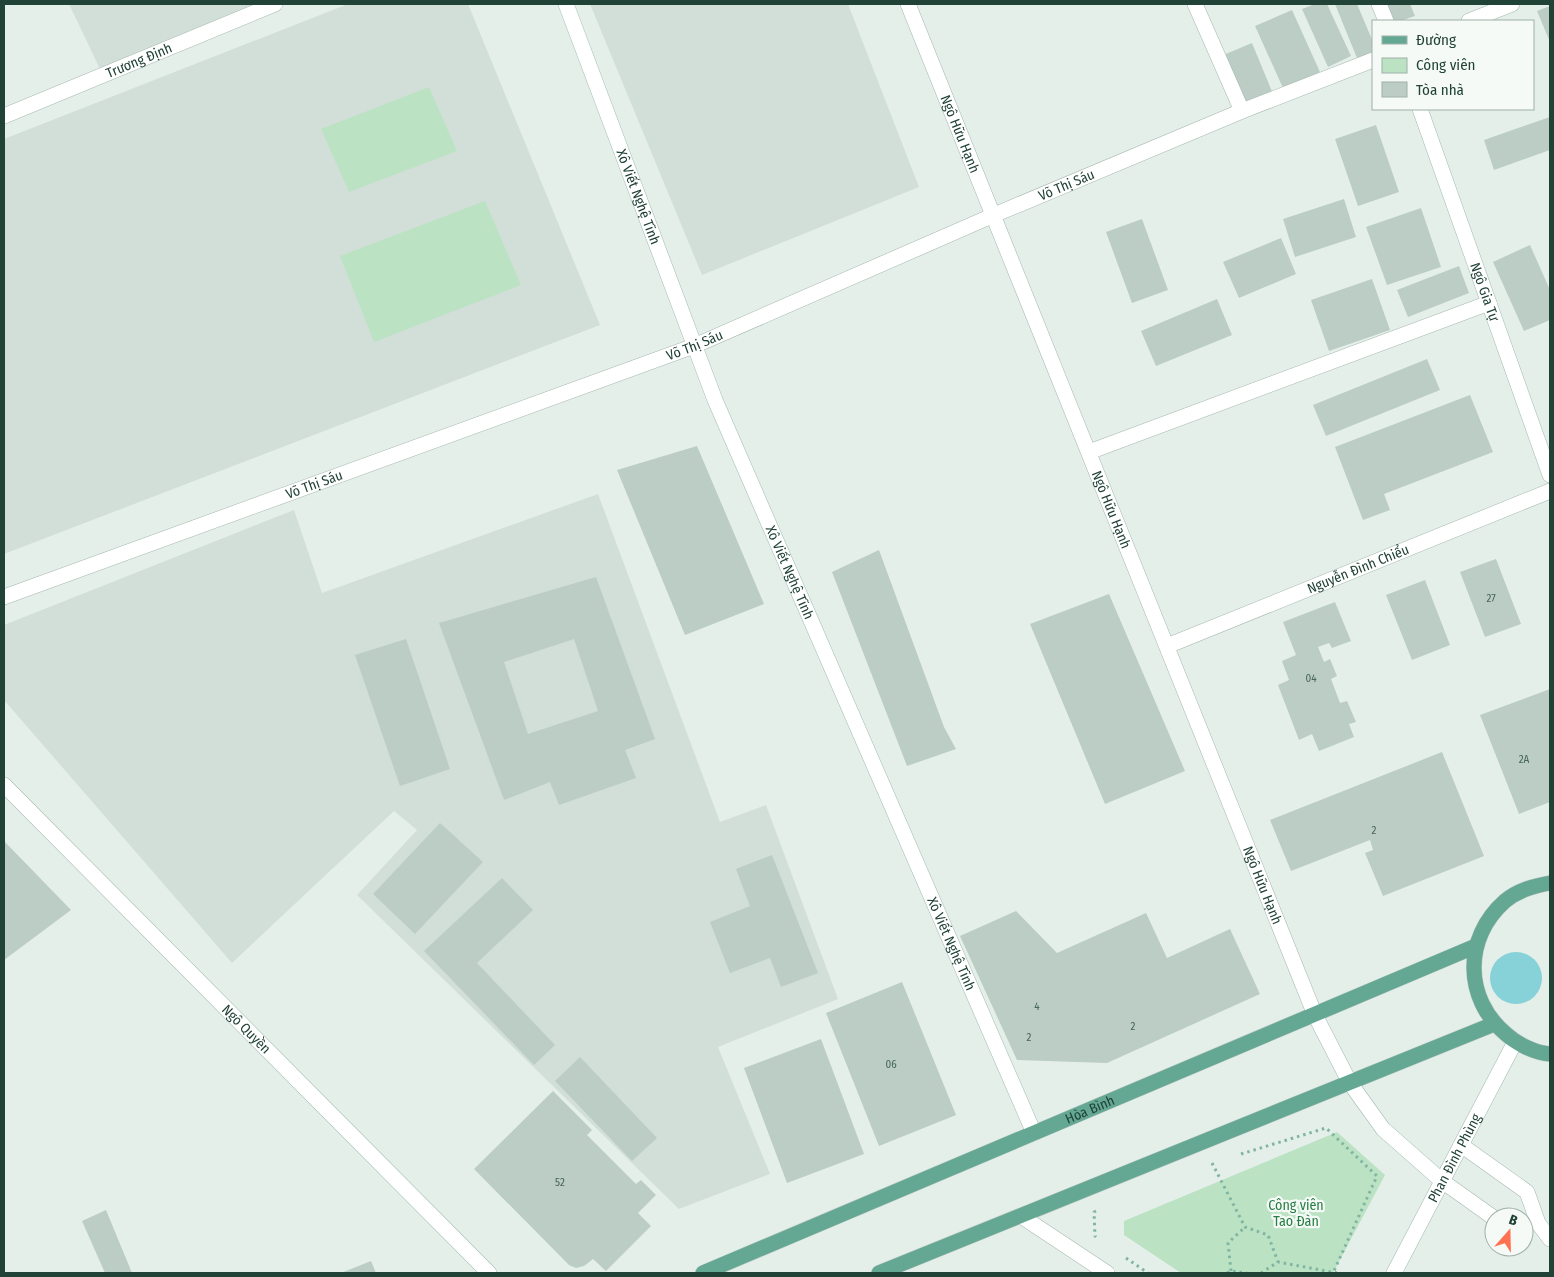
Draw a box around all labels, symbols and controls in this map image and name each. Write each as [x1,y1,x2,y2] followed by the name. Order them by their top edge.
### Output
[1372,20,1534,110] legend
[1416,31,1456,49] text: Đường
[103,39,174,81] street label: Trương Định
[1416,56,1475,74] text: Công viên
[1416,81,1464,99] text: Tòa nhà
[937,92,984,175] street label: Ngô Hữu Hạnh
[613,147,664,247] street label: Xô Viết Nghệ Tĩnh
[1036,165,1097,204] street label: Võ Thị Sáu
[1467,260,1503,324] street label: Ngô Gia Tự
[664,326,725,364] street label: Võ Thị Sáu
[283,466,345,502] street label: Võ Thị Sáu
[1088,468,1135,551] street label: Ngô Hữu Hạnh
[762,523,818,622] street label: Xô Viết Nghệ Tĩnh
[1305,541,1411,597] street label: Nguyễn Đình Chiểu
[1486,592,1496,605] house number: 27
[1305,672,1317,685] house number: 04
[1519,753,1530,766] house number: 2A
[1372,824,1377,837] house number: 2
[1239,844,1286,927] street label: Ngô Hữu Hạnh
[924,894,979,993] street label: Xô Viết Nghệ Tĩnh
[1034,1000,1040,1013] house number: 4
[219,1001,274,1057] street label: Ngô Quyền
[1131,1020,1136,1033] house number: 2
[1027,1031,1032,1044] house number: 2
[885,1058,897,1071] house number: 06
[1063,1091,1117,1127] street label: Hòa Bình
[1424,1110,1485,1205] street label: Phan Đình Phùng
[555,1176,565,1189] house number: 52
[1268,1197,1324,1230] park label: Công viên Tao Đàn
[1484,1207,1534,1257] north arrow
[1507,1211,1520,1230] text: B

